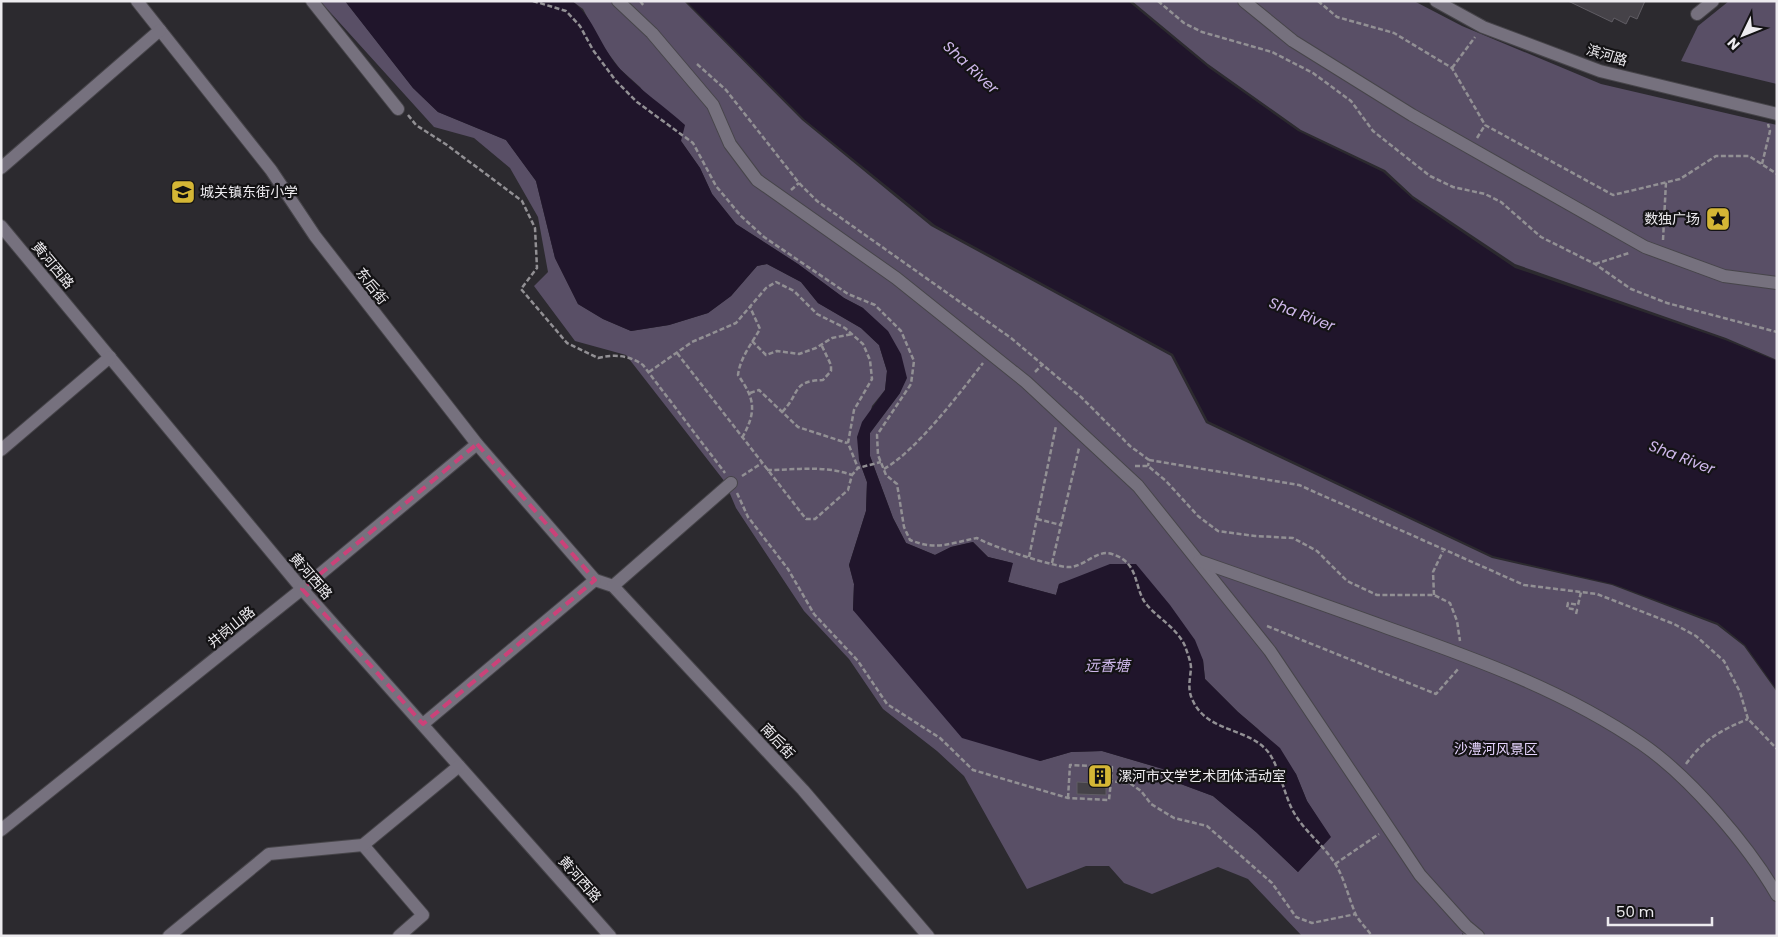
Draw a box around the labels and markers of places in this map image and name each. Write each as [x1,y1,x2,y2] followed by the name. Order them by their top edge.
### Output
[170,179,196,205] school or university icon: 城关镇东街小学
[200,182,298,202] place label: 城关镇东街小学
[1705,206,1731,232] place icon: 数独广场
[1644,209,1700,229] place label: 数独广场
[1087,763,1113,789] building icon: 漯河市文学艺术团体活动室
[1118,766,1286,786] place label: 漯河市文学艺术团体活动室

